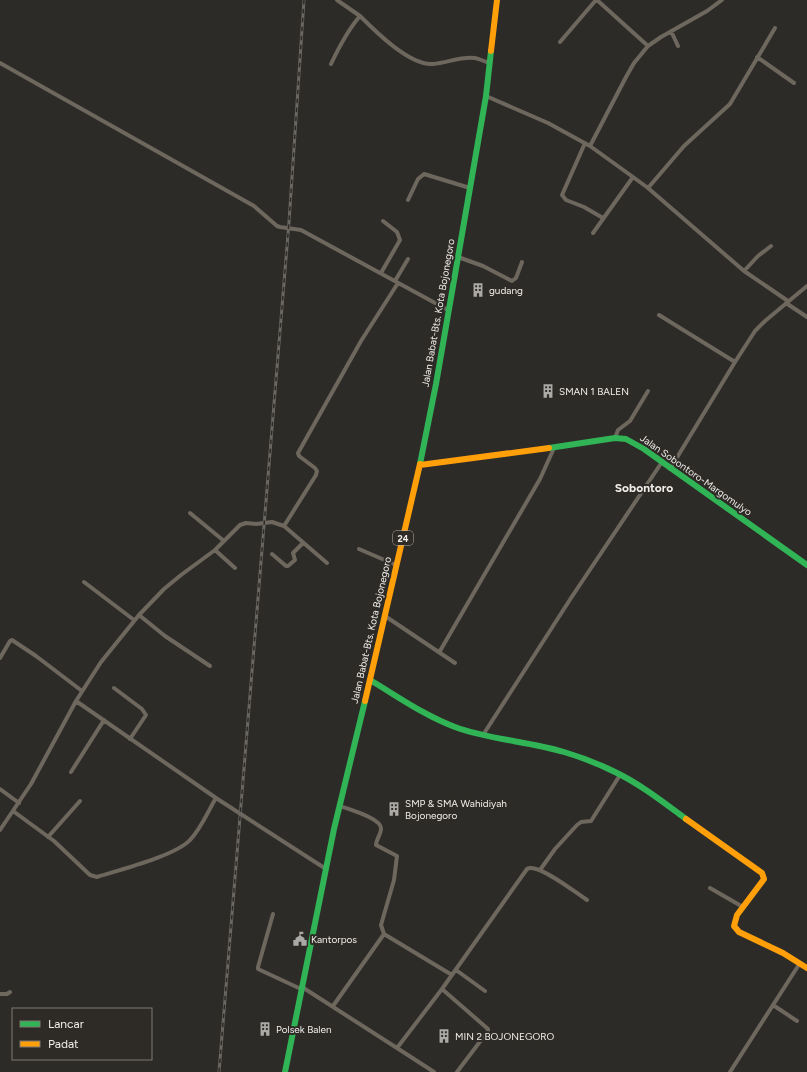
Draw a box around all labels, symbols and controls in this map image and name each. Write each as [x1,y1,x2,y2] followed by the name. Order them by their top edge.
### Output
[419,238,457,388] street label: Jalan Babat-Bts. Kota Bojonegoro
[470,282,486,298] building icon: gudang
[489,284,523,297] place label: gudang
[540,383,556,399] building icon: SMAN 1 BALEN
[559,385,629,398] place label: SMAN 1 BALEN
[638,432,754,518] street label: Jalan Sobontoro-Margomulyo
[615,481,673,495] district label: Sobontoro
[393,531,413,545] road number: 24
[348,555,394,705] street label: Jalan Babat-Bts. Kota Bojonegoro
[405,797,507,822] place label: SMP & SMA Wahidiyah Bojonegoro
[386,801,402,817] building icon: SMP & SMA Wahidiyah Bojonegoro
[292,931,308,947] public building icon: Kantorpos
[311,933,357,946] place label: Kantorpos
[12,1008,152,1060] legend
[48,1017,84,1031] text: Lancar
[257,1021,273,1037] building icon: Polsek Balen
[276,1023,332,1036] place label: Polsek Balen
[436,1028,452,1044] building icon: MIN 2 BOJONEGORO
[455,1030,554,1043] place label: MIN 2 BOJONEGORO
[48,1037,79,1051] text: Padat

